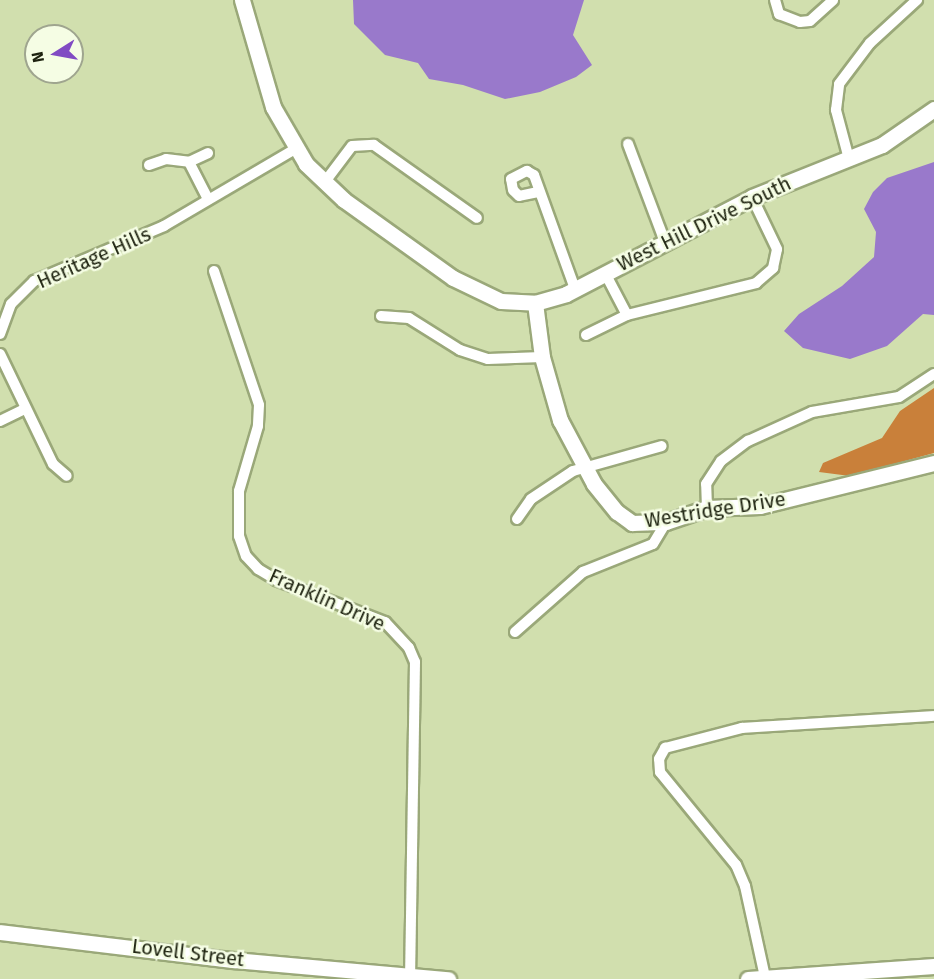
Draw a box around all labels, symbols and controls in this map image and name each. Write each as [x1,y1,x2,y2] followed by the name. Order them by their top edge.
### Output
[24,24,84,84] north arrow
[27,50,48,64] text: N
[613,171,795,277] street label: West Hill Drive South
[33,222,155,294] street label: Heritage Hills
[643,487,787,533] street label: Westridge Drive
[265,564,389,636] street label: Franklin Drive
[130,934,246,972] street label: Lovell Street

